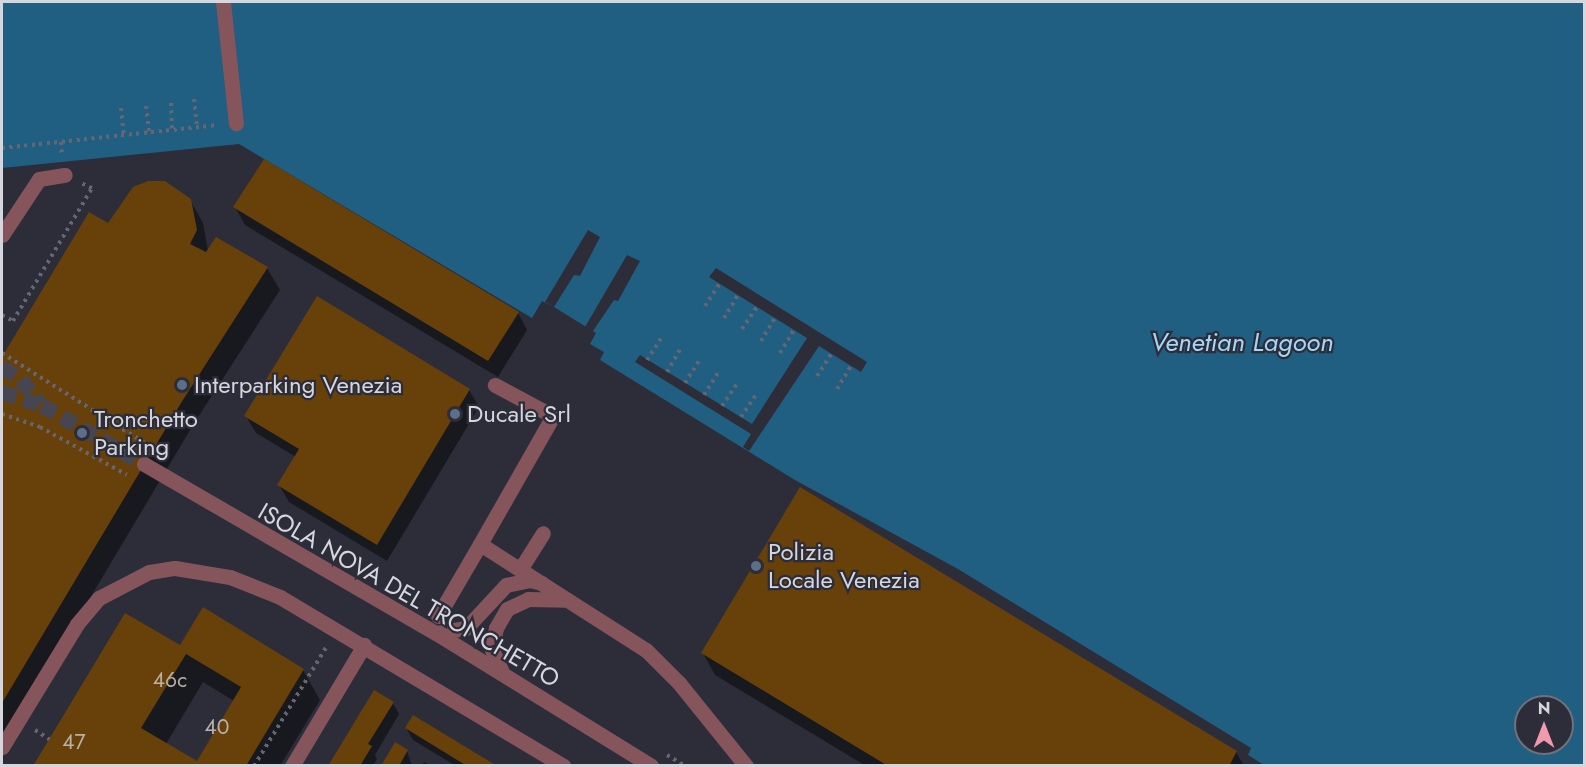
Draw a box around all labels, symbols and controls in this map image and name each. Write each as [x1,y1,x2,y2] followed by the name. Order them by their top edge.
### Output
[1151,327,1333,359] water label: Venetian Lagoon
[194,371,402,399] place label: Interparking Venezia
[175,378,189,392] marker: Interparking Venezia
[467,400,571,428] place label: Ducale Srl
[94,405,198,461] place label: Tronchetto Parking
[448,407,462,421] marker: Ducale Srl
[75,426,89,440] marker: Tronchetto Parking
[253,497,565,693] street label: ISOLA NOVA DEL TRONCHETTO
[768,538,920,594] place label: Polizia Locale Venezia
[749,559,763,573] marker: Polizia Locale Venezia
[153,667,187,693] house number: 46c
[1514,695,1574,755] north arrow
[1538,697,1550,720] text: N
[205,714,229,740] house number: 40
[62,729,86,755] house number: 47

